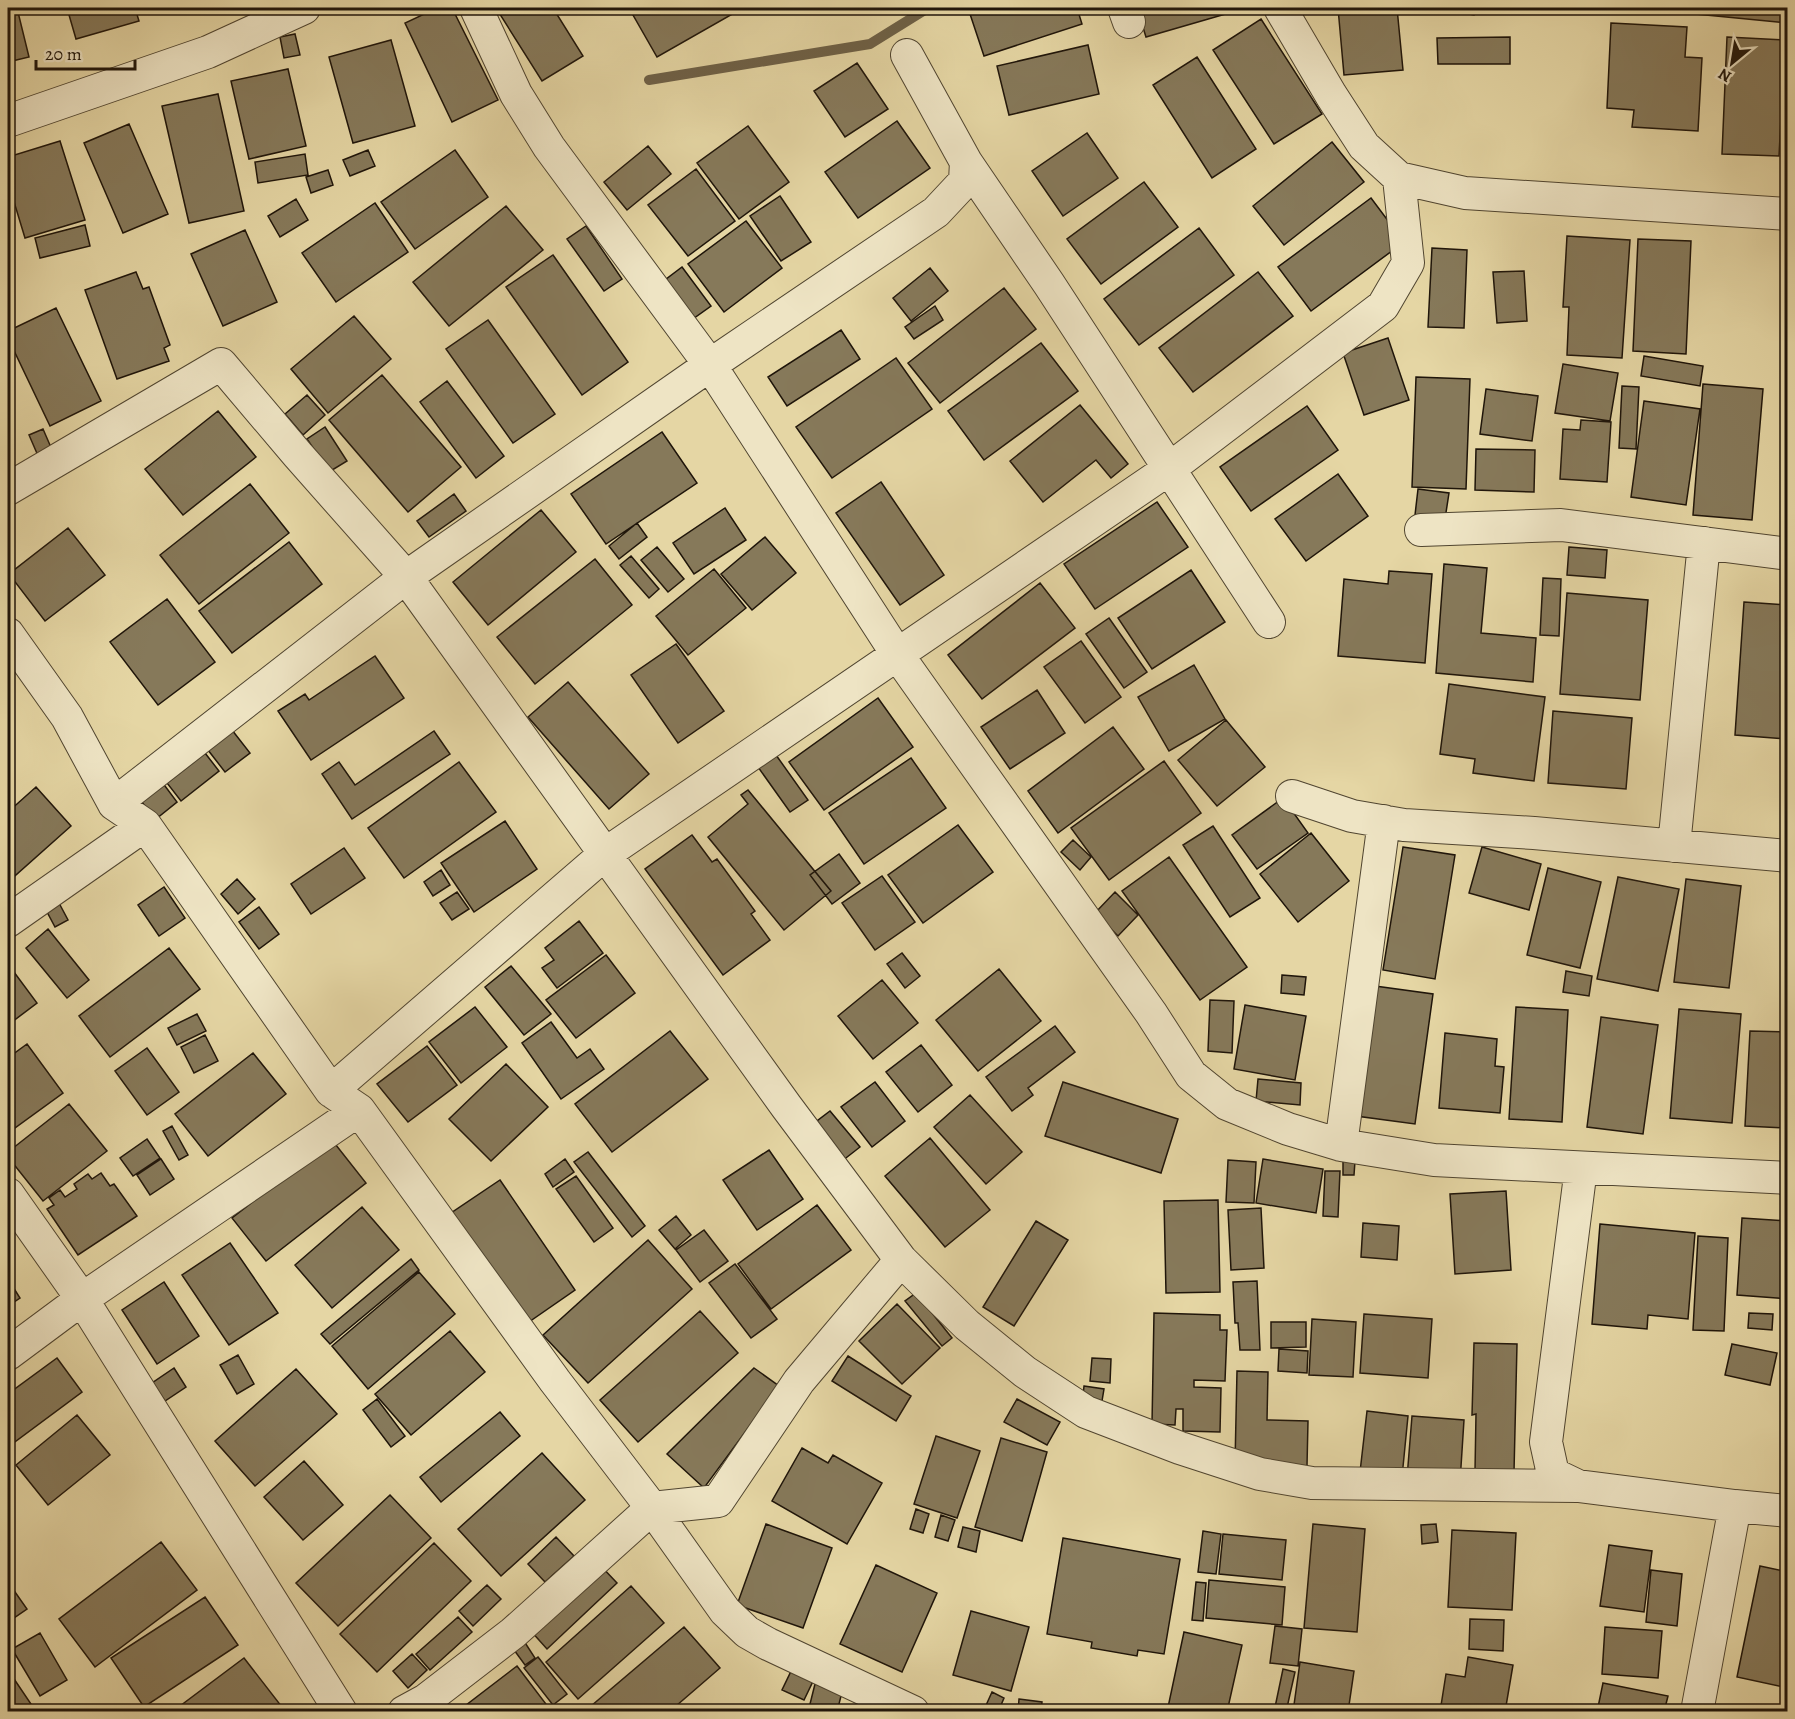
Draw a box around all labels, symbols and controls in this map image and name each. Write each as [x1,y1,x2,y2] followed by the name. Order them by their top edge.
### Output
[36,33,135,71] scale bar
[1702,33,1762,93] north arrow
[45,42,82,66] text: 20 m
[1714,63,1736,88] text: N

